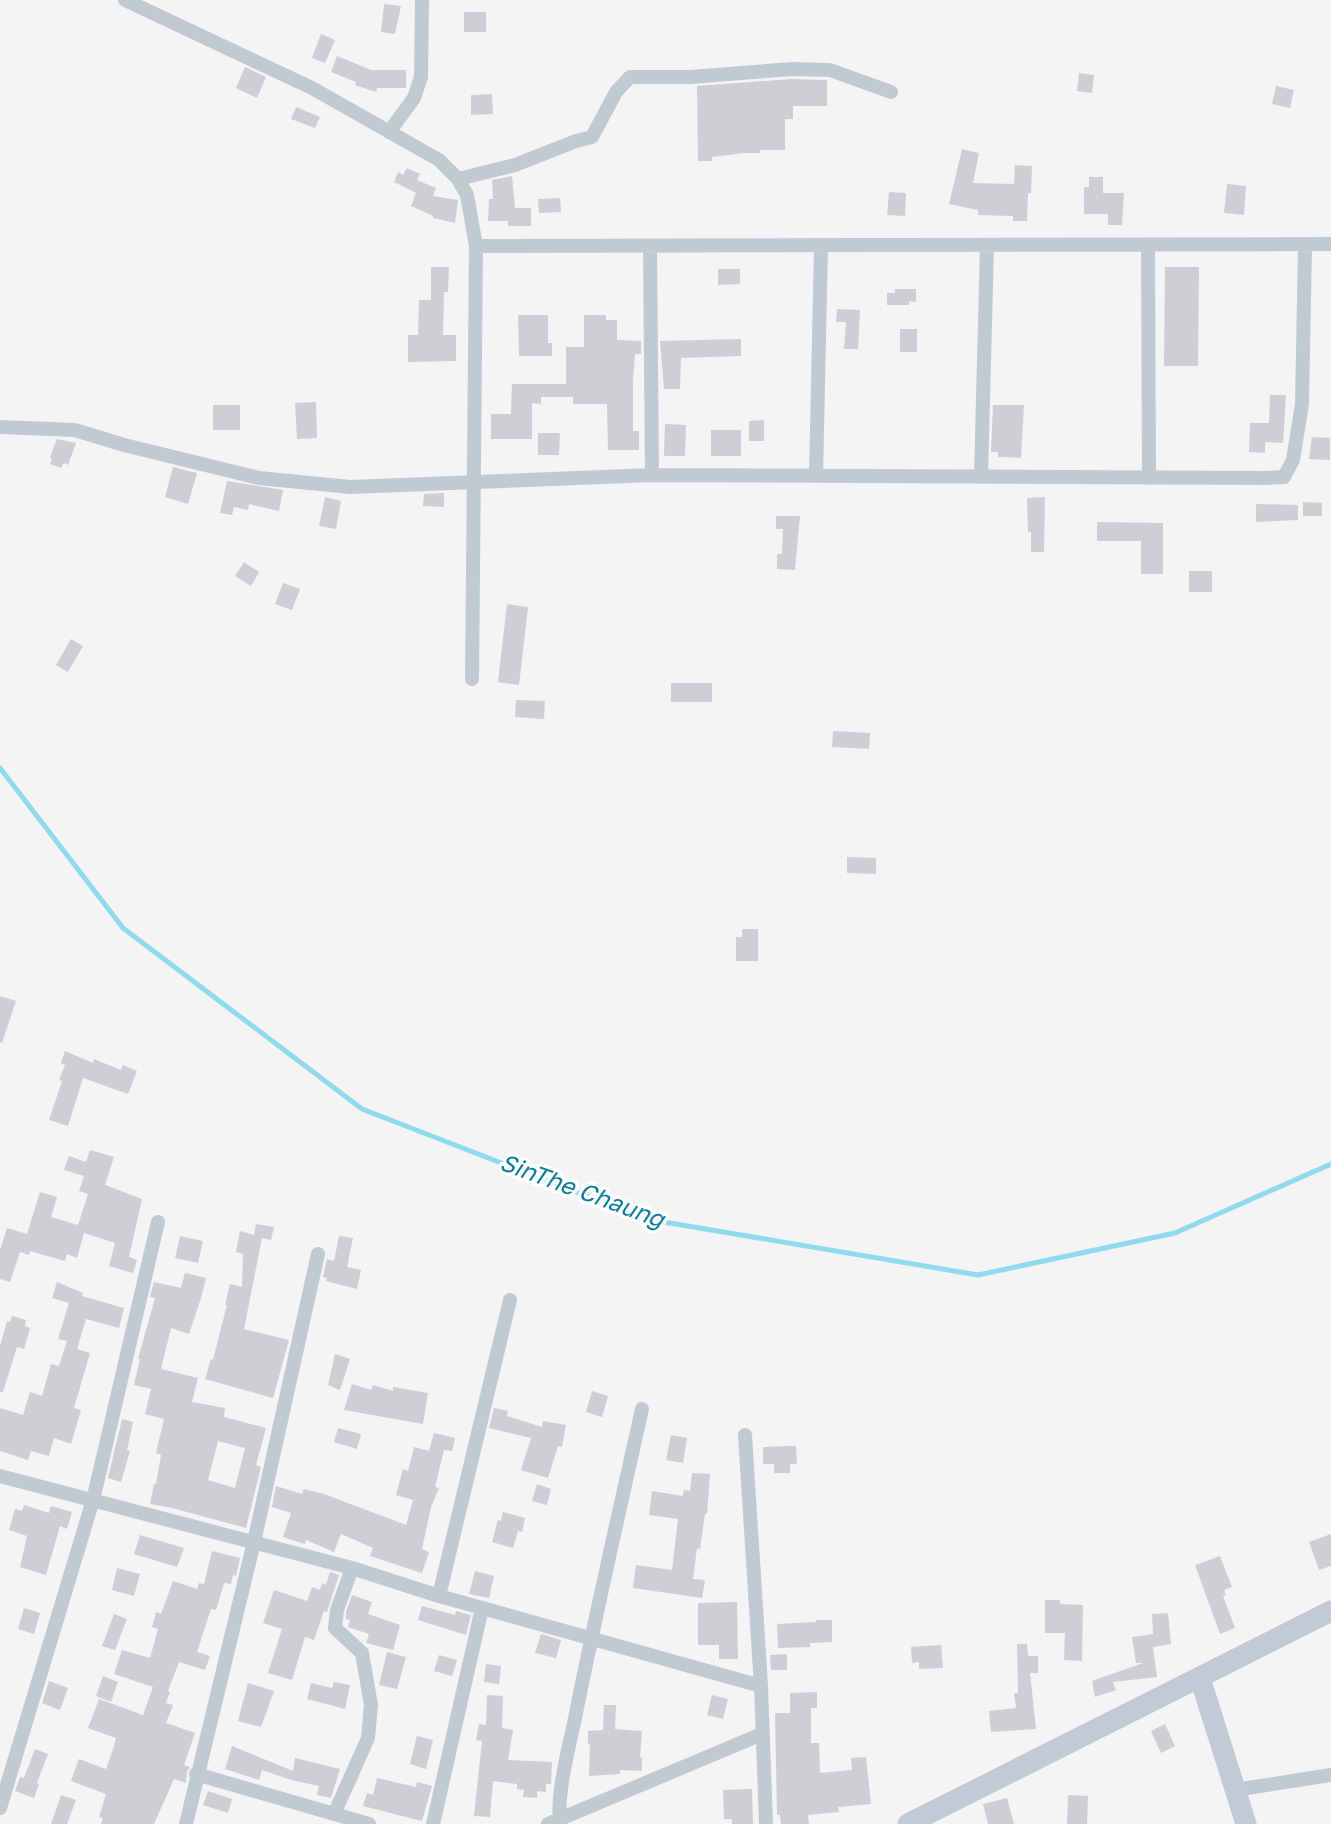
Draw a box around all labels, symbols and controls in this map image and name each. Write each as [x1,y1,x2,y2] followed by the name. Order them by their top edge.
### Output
[496,1146,671,1234] water label: SinThe Chaung

